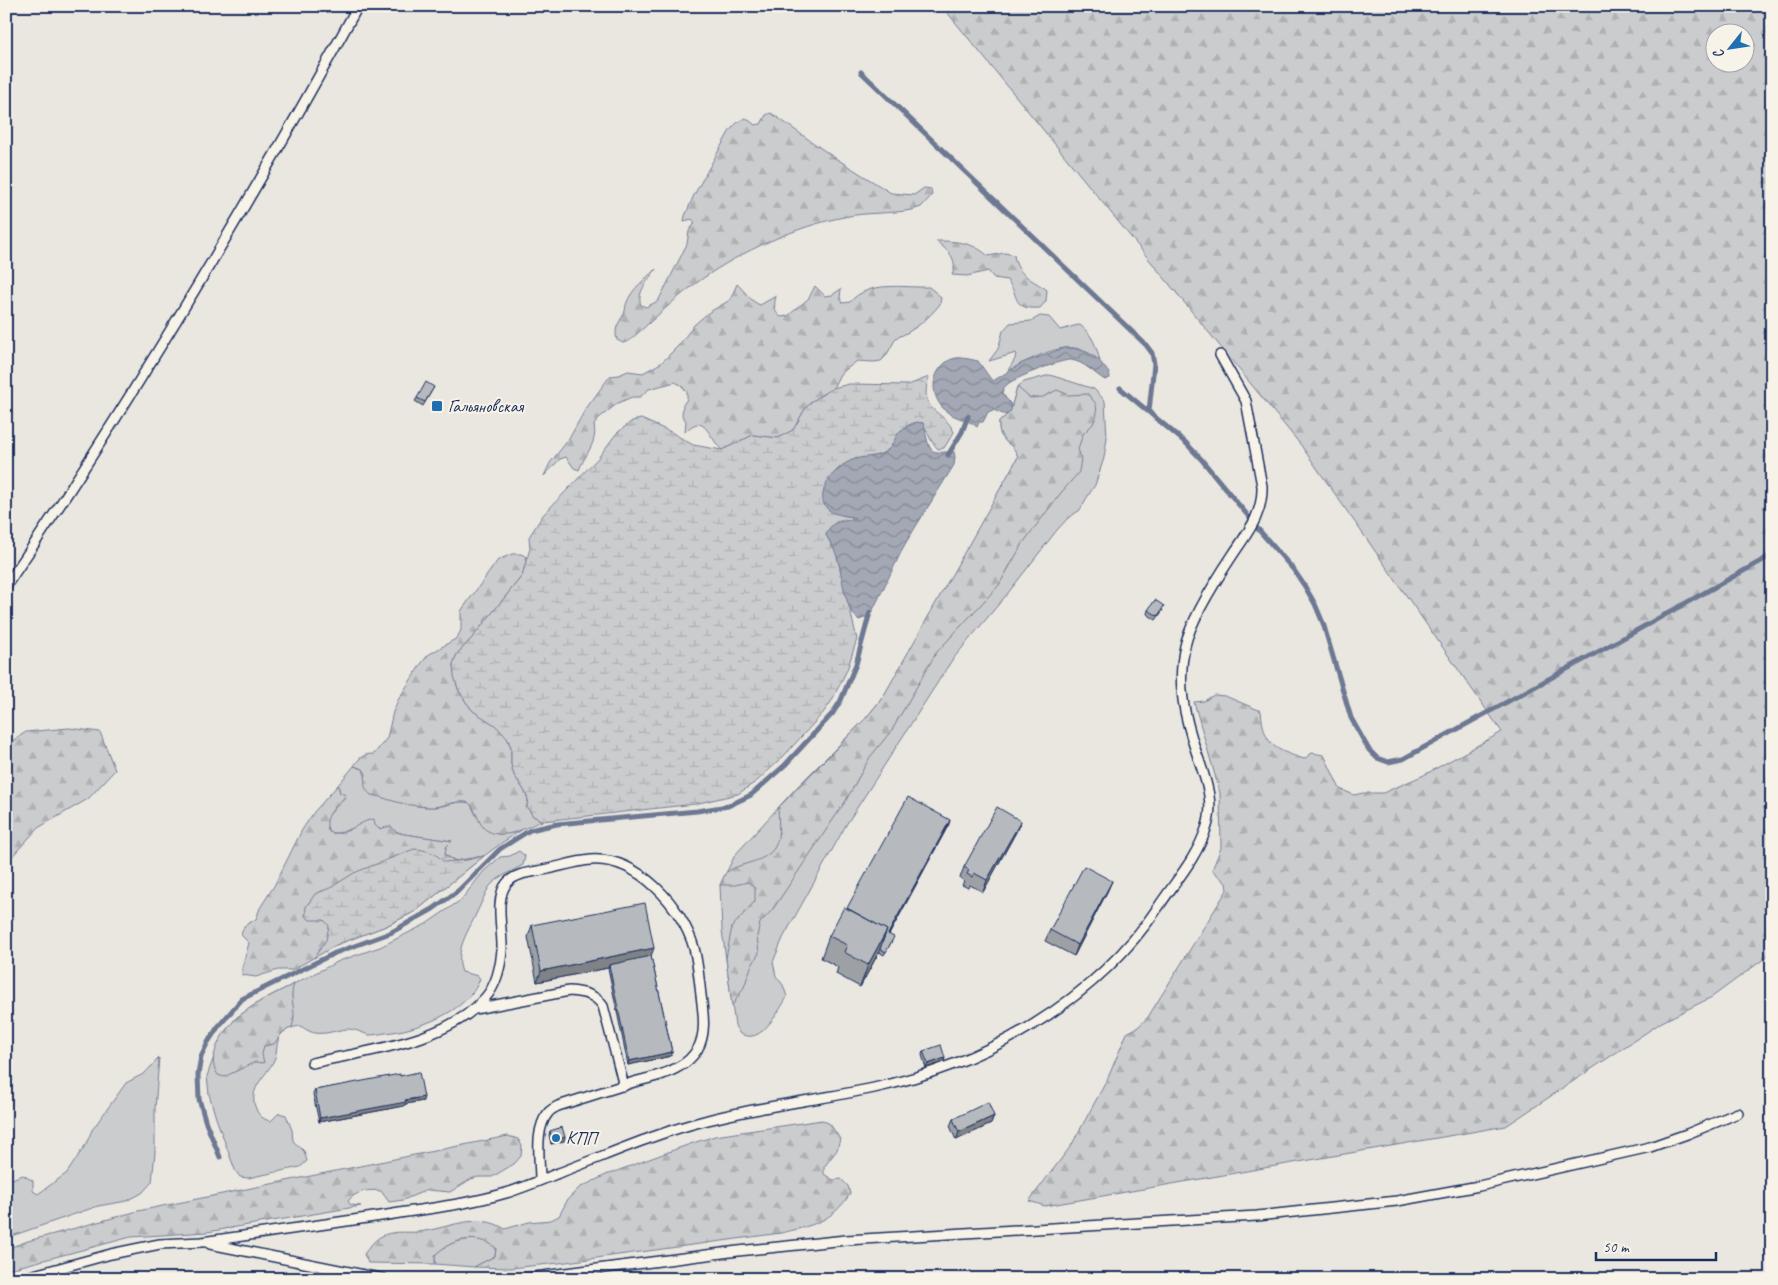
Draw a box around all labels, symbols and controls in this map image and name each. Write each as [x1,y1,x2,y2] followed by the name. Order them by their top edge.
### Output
[1706,22,1756,72] north arrow
[1709,45,1728,61] text: С
[448,395,525,417] place label: Гальяновская
[430,399,444,413] marker: Гальяновская
[566,1127,600,1149] place label: КПП
[550,1132,562,1144] marker: КПП
[1596,1230,1716,1262] scale bar
[1603,1238,1630,1257] text: 50 m

